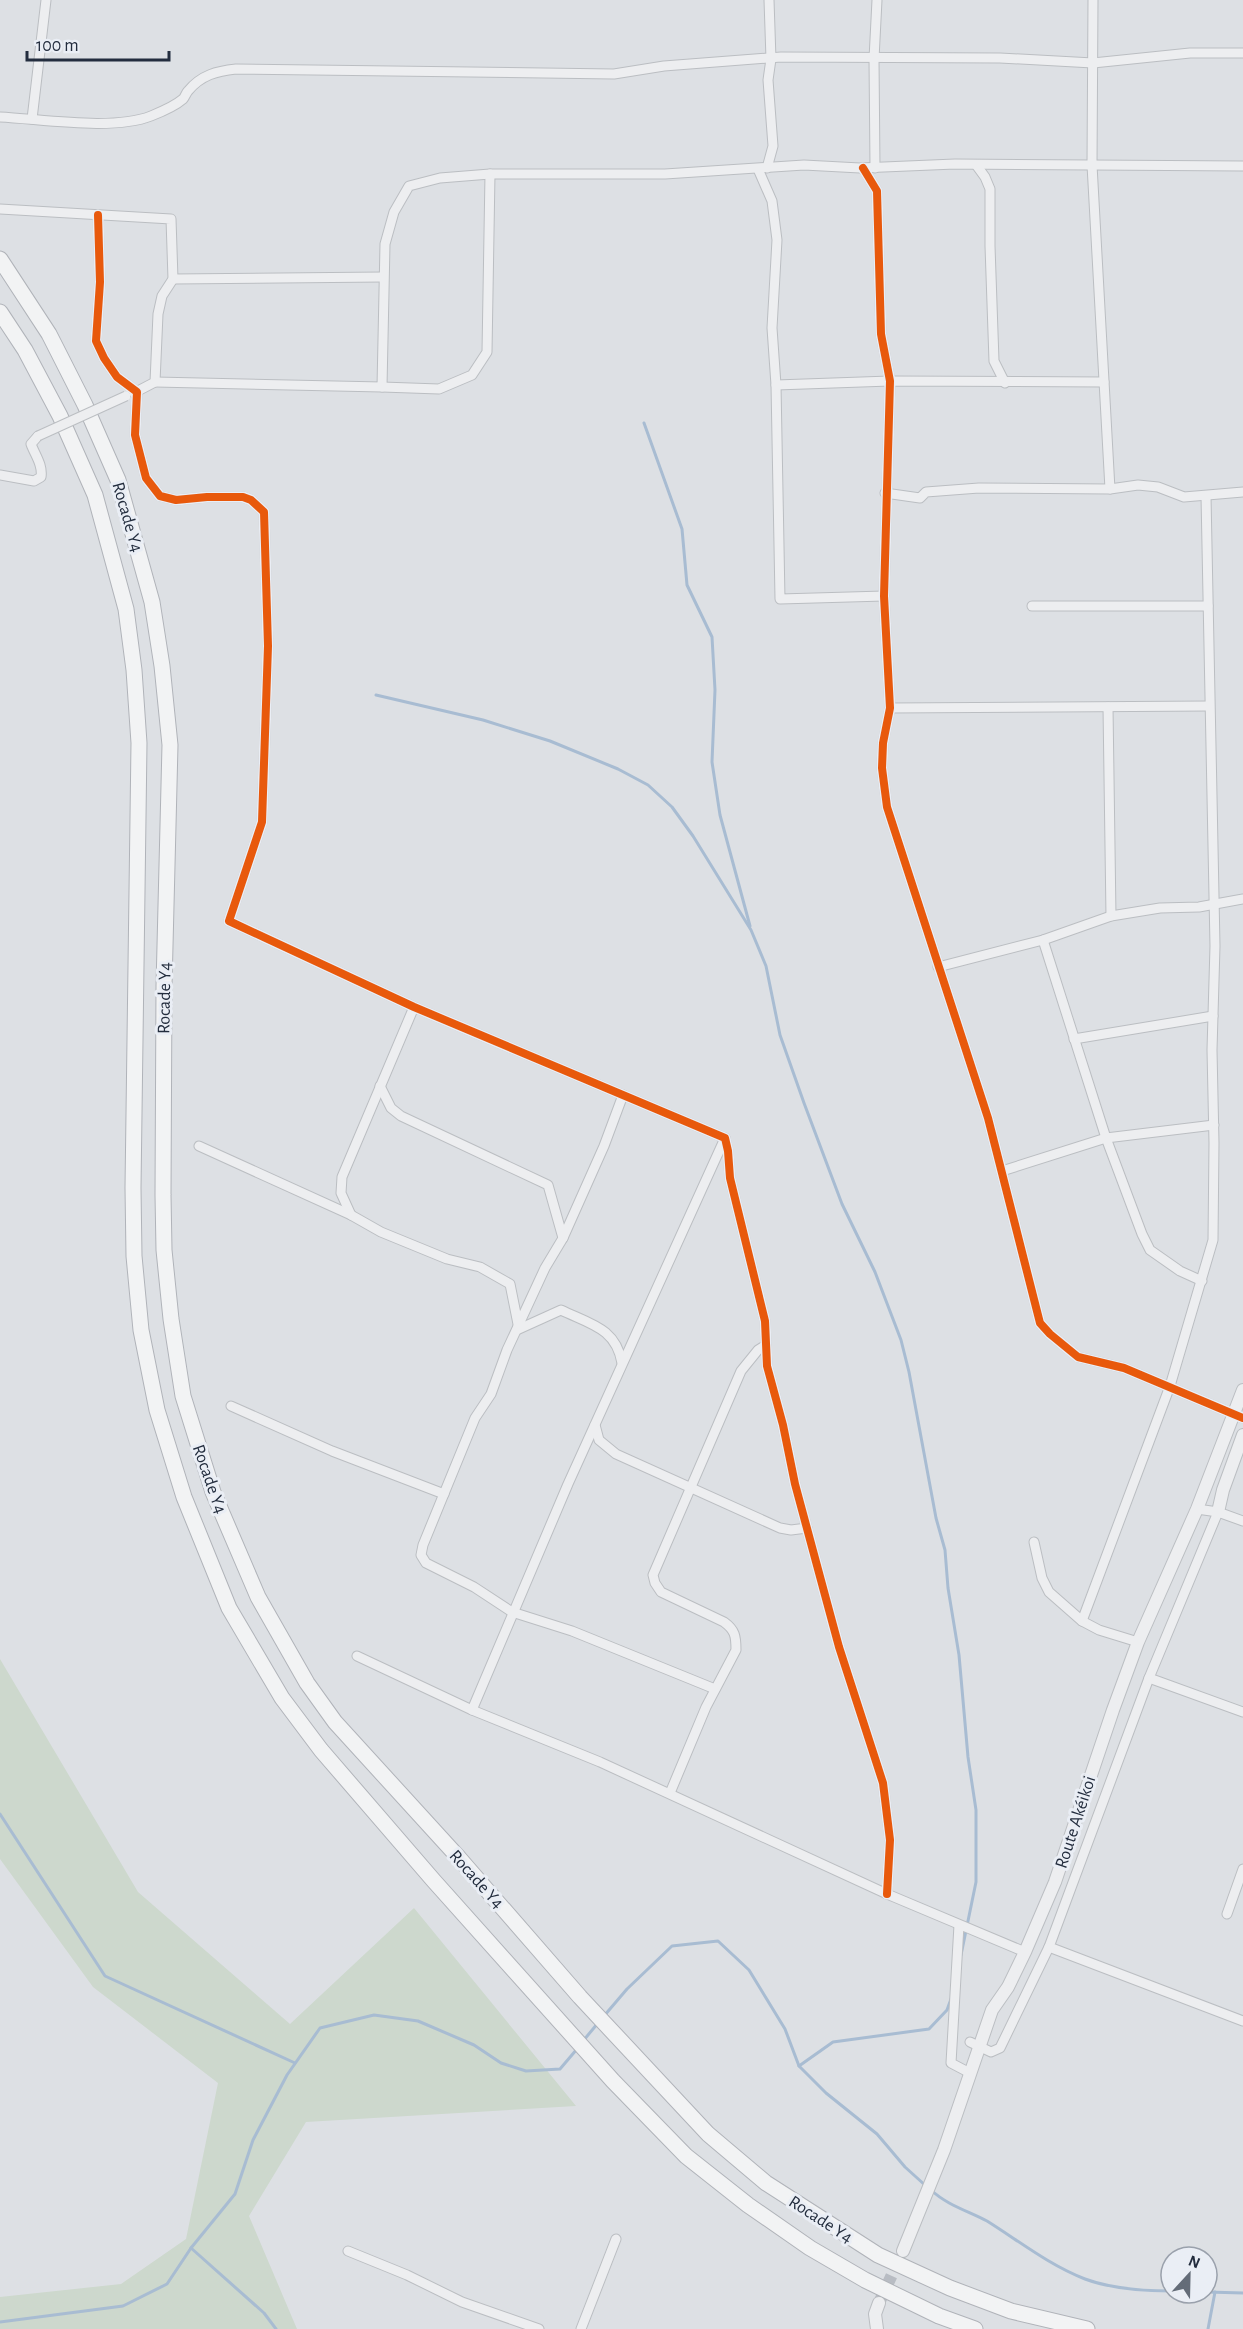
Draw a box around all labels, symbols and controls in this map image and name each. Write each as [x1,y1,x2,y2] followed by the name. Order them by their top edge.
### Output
[27,24,170,62] scale bar
[36,37,79,55] text: 100 m
[108,480,146,555] street label: Rocade Y4
[155,962,175,1034] street label: Rocade Y4
[189,1442,229,1517] street label: Rocade Y4
[1053,1774,1099,1871] street label: Route Akéikoi
[445,1847,507,1913] street label: Rocade Y4
[785,2193,856,2247] street label: Rocade Y4
[1159,2245,1219,2305] north arrow
[1186,2253,1202,2272] text: N

